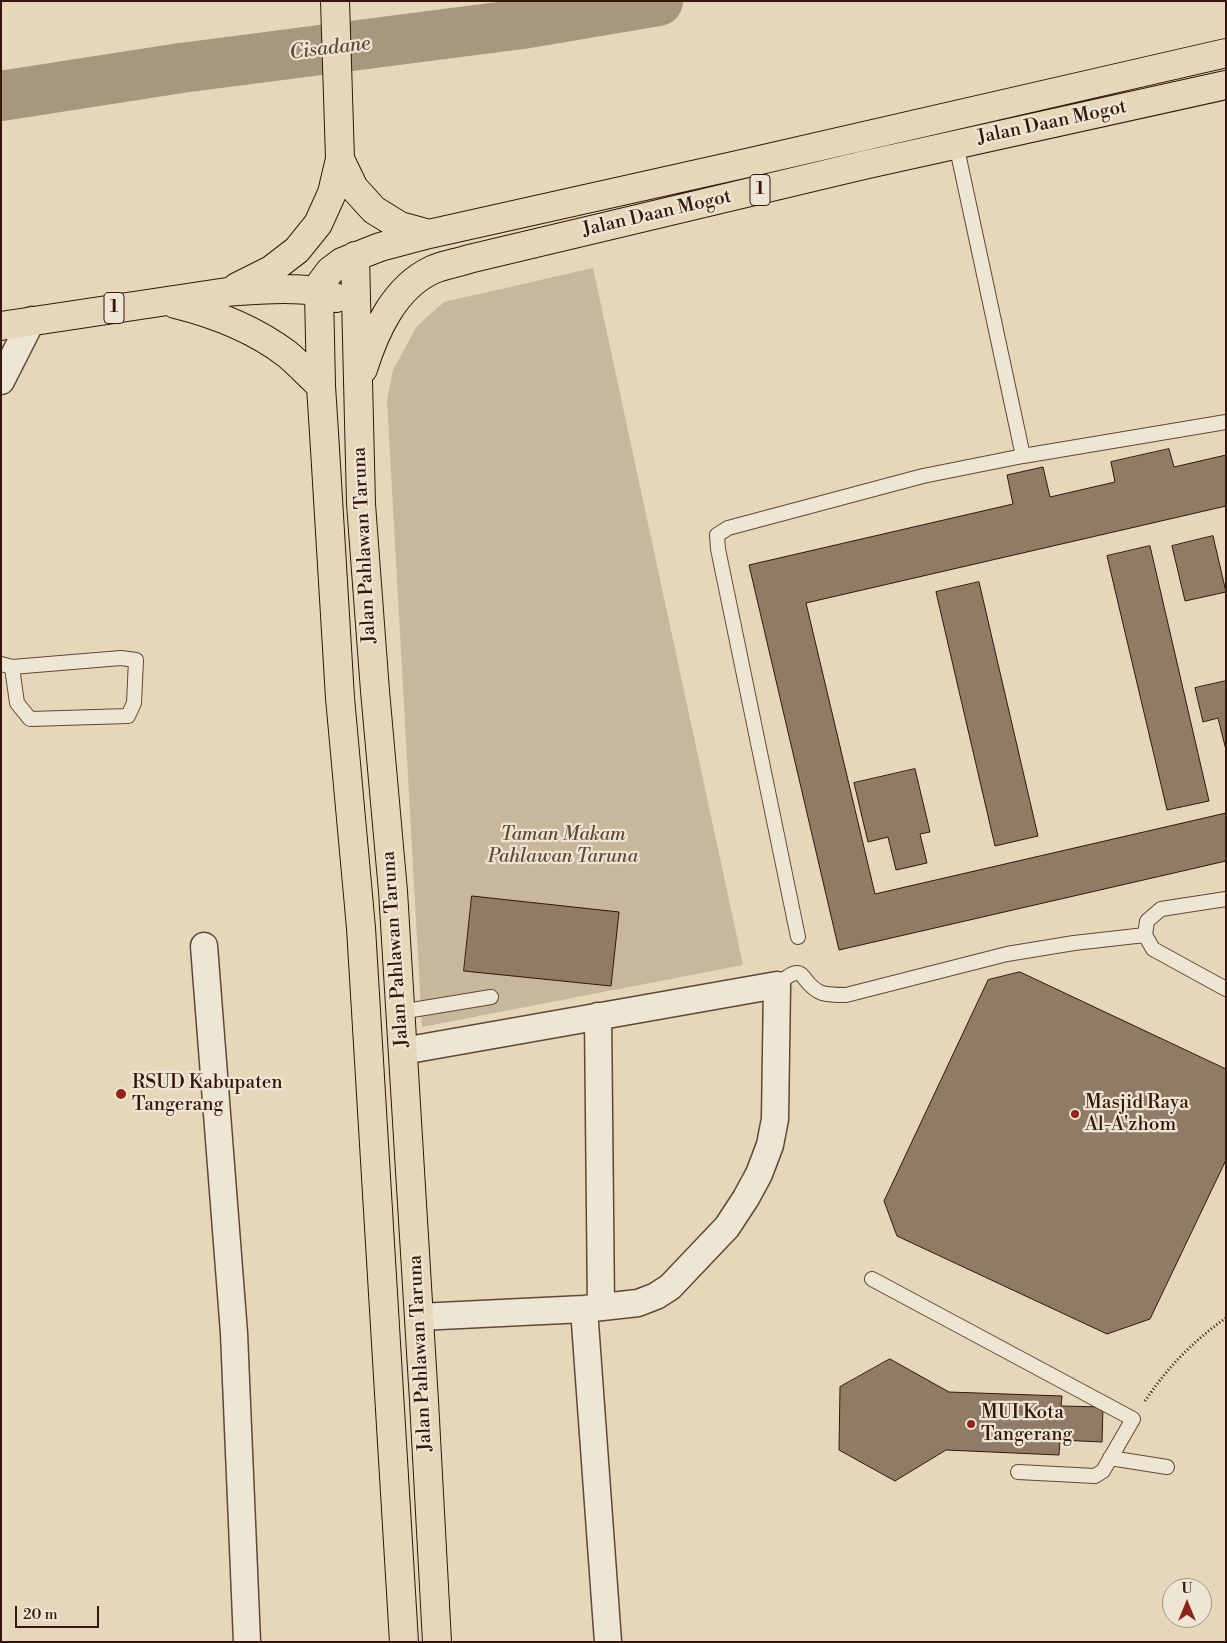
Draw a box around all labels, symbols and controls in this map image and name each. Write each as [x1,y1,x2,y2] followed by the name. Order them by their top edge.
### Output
[288,32,372,66] water label: Cisadane
[975,96,1129,150] street label: Jalan Daan Mogot
[750,174,770,206] road number: 1
[580,186,734,242] street label: Jalan Daan Mogot
[104,292,124,324] road number: 1
[348,446,382,644] street label: Jalan Pahlawan Taruna
[488,824,638,868] park label: Taman Makam Pahlawan Taruna
[378,850,414,1048] street label: Jalan Pahlawan Taruna
[132,1072,283,1116] place label: RSUD Kabupaten Tangerang
[114,1087,128,1101] marker: RSUD Kabupaten Tangerang
[1085,1092,1189,1136] place label: Masjid Raya Al-A'zhom
[1069,1108,1081,1120] marker: Masjid Raya Al-A'zhom
[404,1254,438,1452] street label: Jalan Pahlawan Taruna
[981,1402,1072,1446] place label: MUI Kota Tangerang
[965,1418,977,1430] marker: MUI Kota Tangerang
[1162,1578,1212,1628] north arrow
[1182,1580,1192,1598] text: U
[18,1596,101,1628] scale bar
[23,1605,58,1624] text: 20 m

